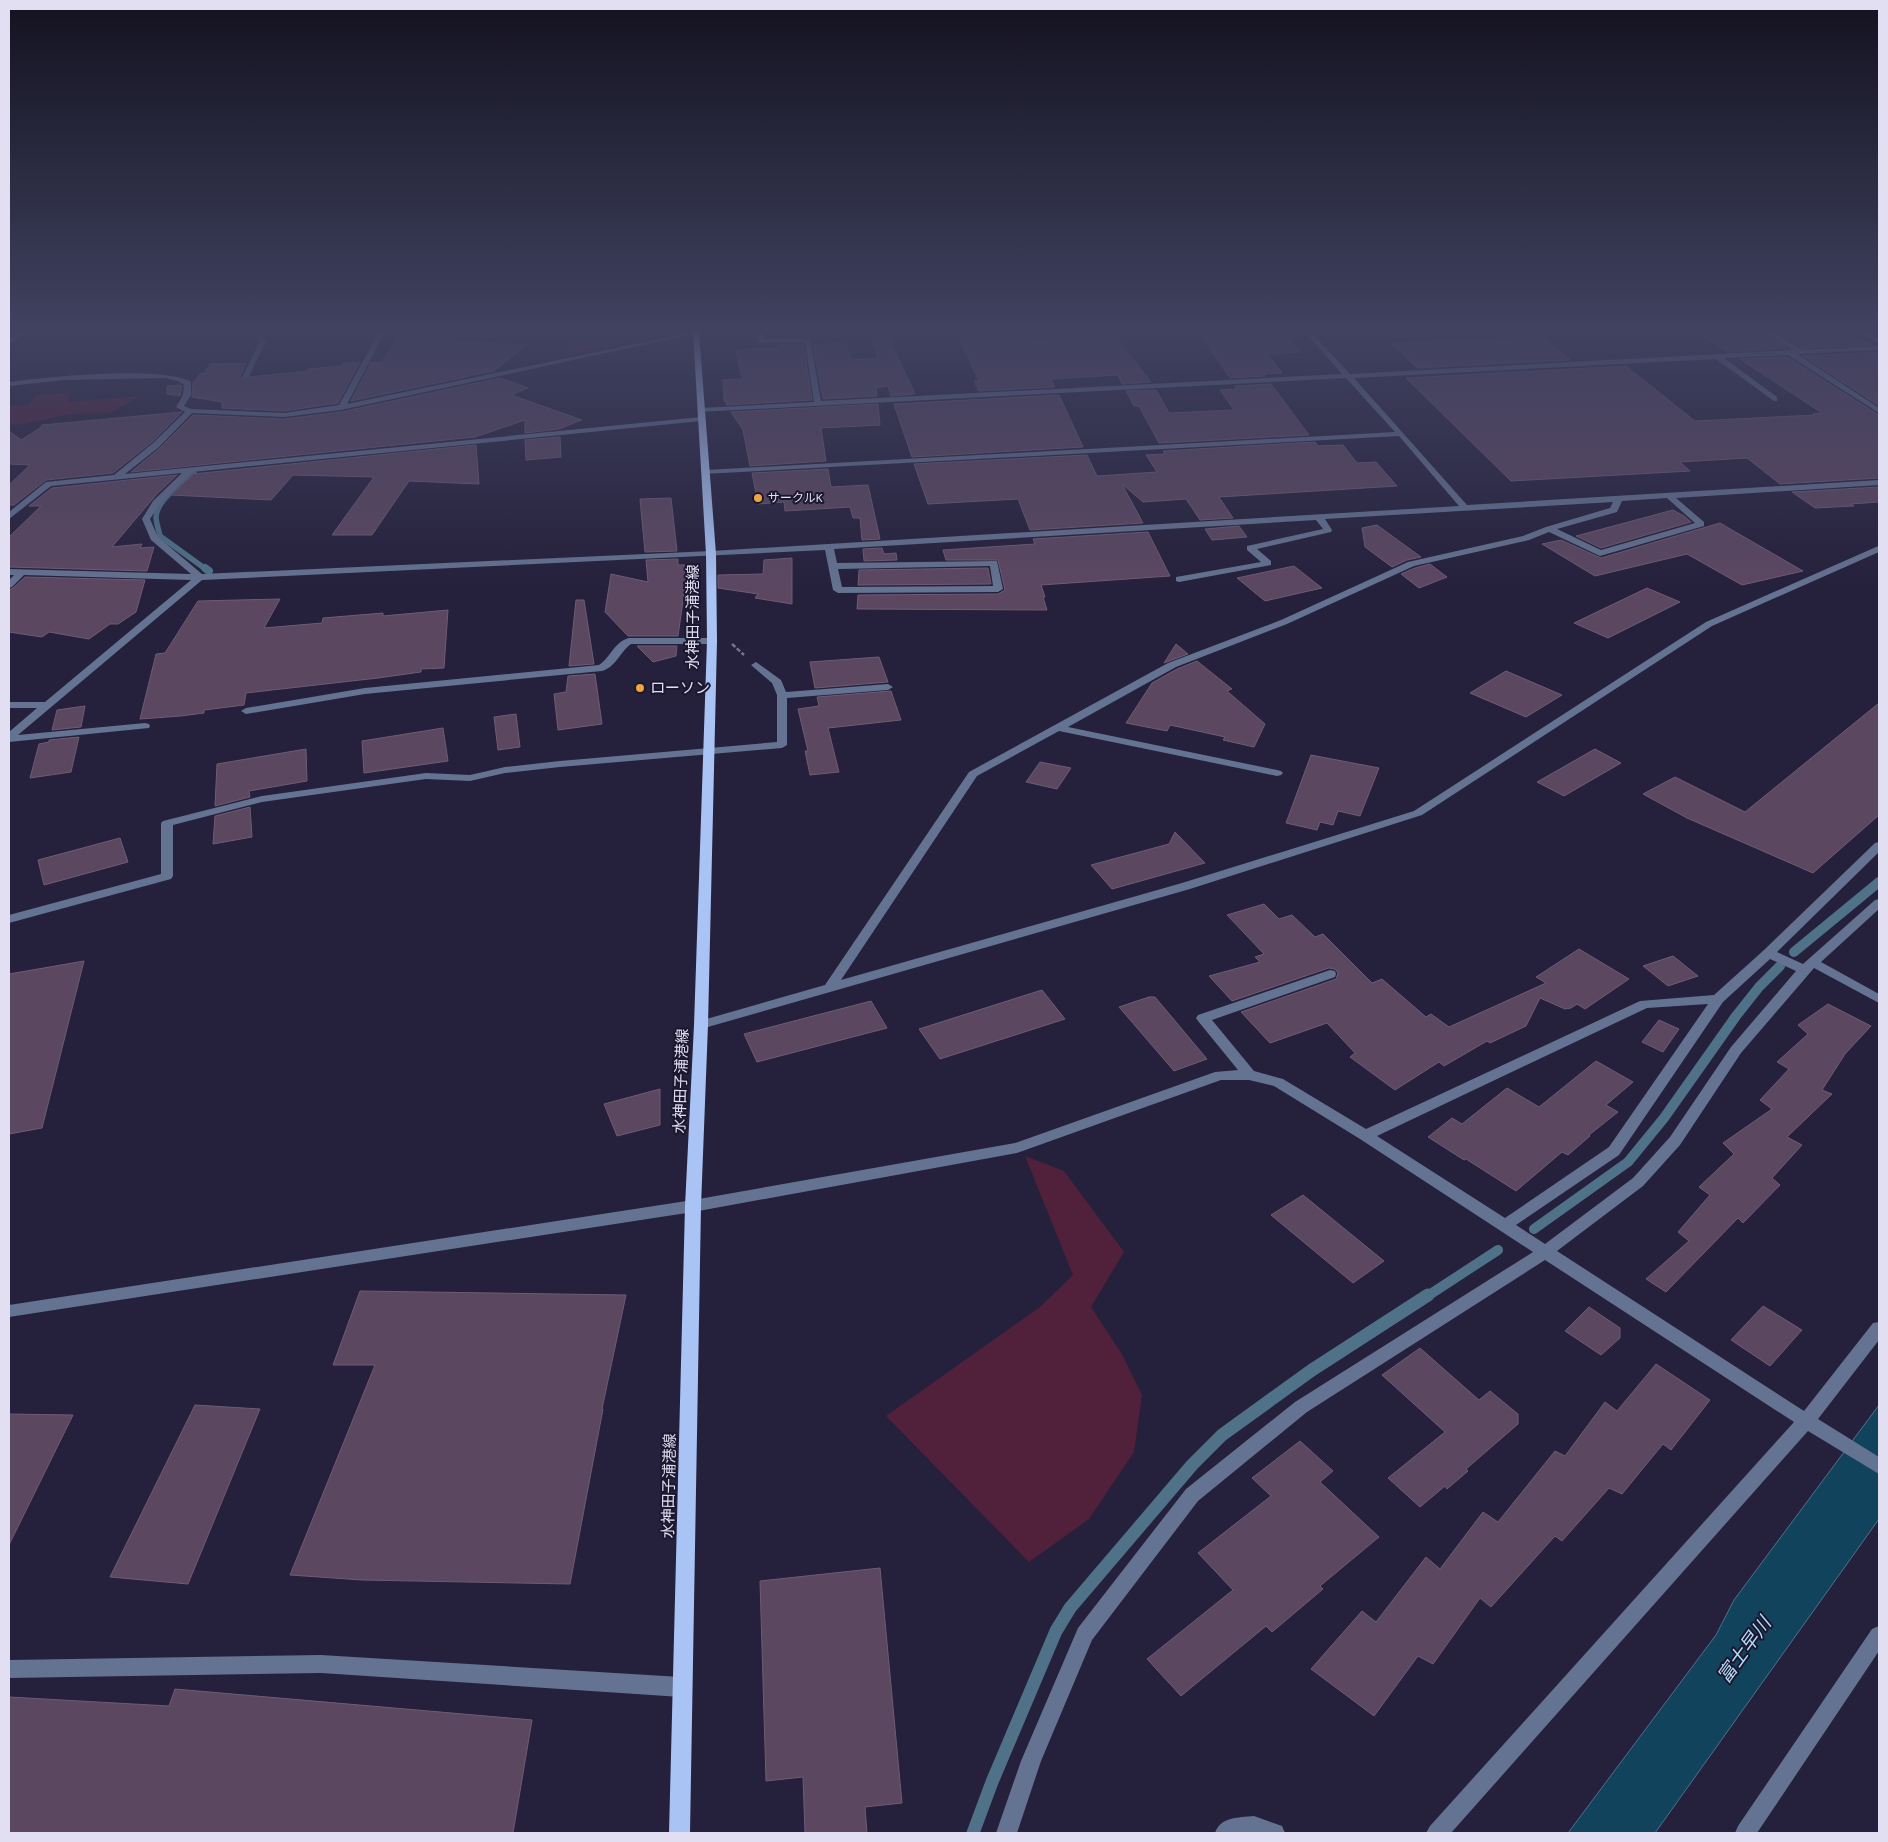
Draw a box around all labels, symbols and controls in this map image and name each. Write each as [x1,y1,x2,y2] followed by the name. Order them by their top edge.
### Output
[768,490,823,506] place label: サークルK
[752,492,764,504] marker: サークルK
[683,564,703,670] street label: 水神田子浦港線
[650,678,710,698] place label: ローソン
[634,682,646,694] marker: ローソン
[669,1028,693,1134] street label: 水神田子浦港線
[658,1433,680,1539] street label: 水神田子浦港線
[1712,1610,1778,1688] water label: 富士早川

